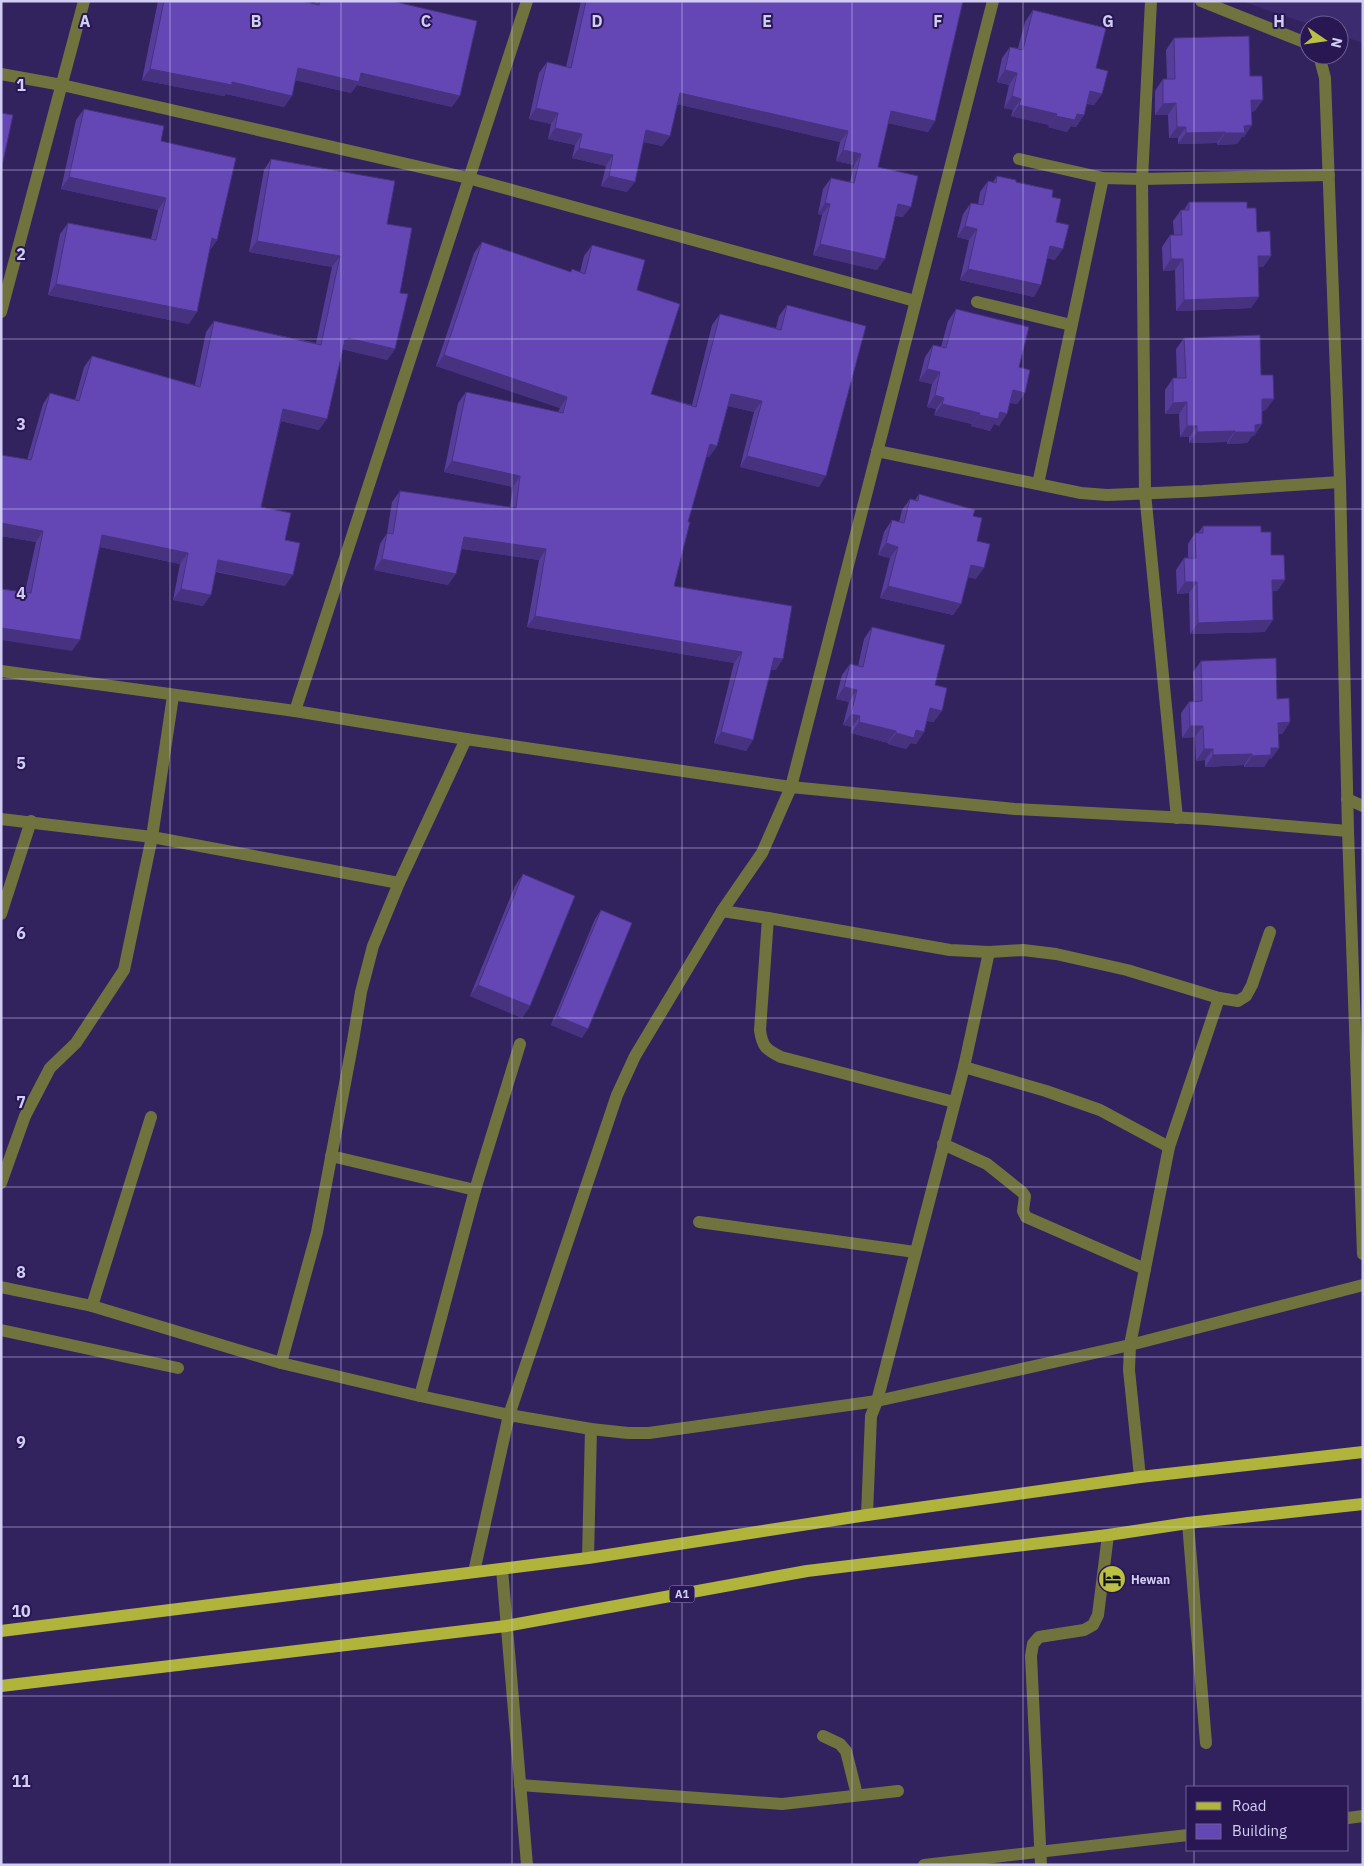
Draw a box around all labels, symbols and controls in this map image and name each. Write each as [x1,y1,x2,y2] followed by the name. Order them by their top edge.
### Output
[80,11,91,31] text: A
[251,11,262,31] text: B
[421,11,431,31] text: C
[591,11,603,31] text: D
[762,11,772,31] text: E
[933,11,943,31] text: F
[1102,11,1114,31] text: G
[1273,11,1285,31] text: H
[1299,15,1349,65] north arrow
[1327,36,1347,50] text: N
[16,75,26,95] text: 1
[16,244,26,264] text: 2
[16,414,26,434] text: 3
[16,583,26,603] text: 4
[16,753,26,773] text: 5
[16,923,26,943] text: 6
[16,1092,26,1112] text: 7
[16,1262,26,1282] text: 8
[16,1432,26,1452] text: 9
[1097,1564,1127,1594] hotel icon: Hewan
[1131,1572,1170,1587] place label: Hewan
[670,1586,694,1602] road number: A1
[11,1601,31,1621] text: 10
[11,1771,31,1791] text: 11
[1186,1786,1349,1851] legend
[1232,1796,1267,1815] text: Road
[1232,1821,1287,1840] text: Building

